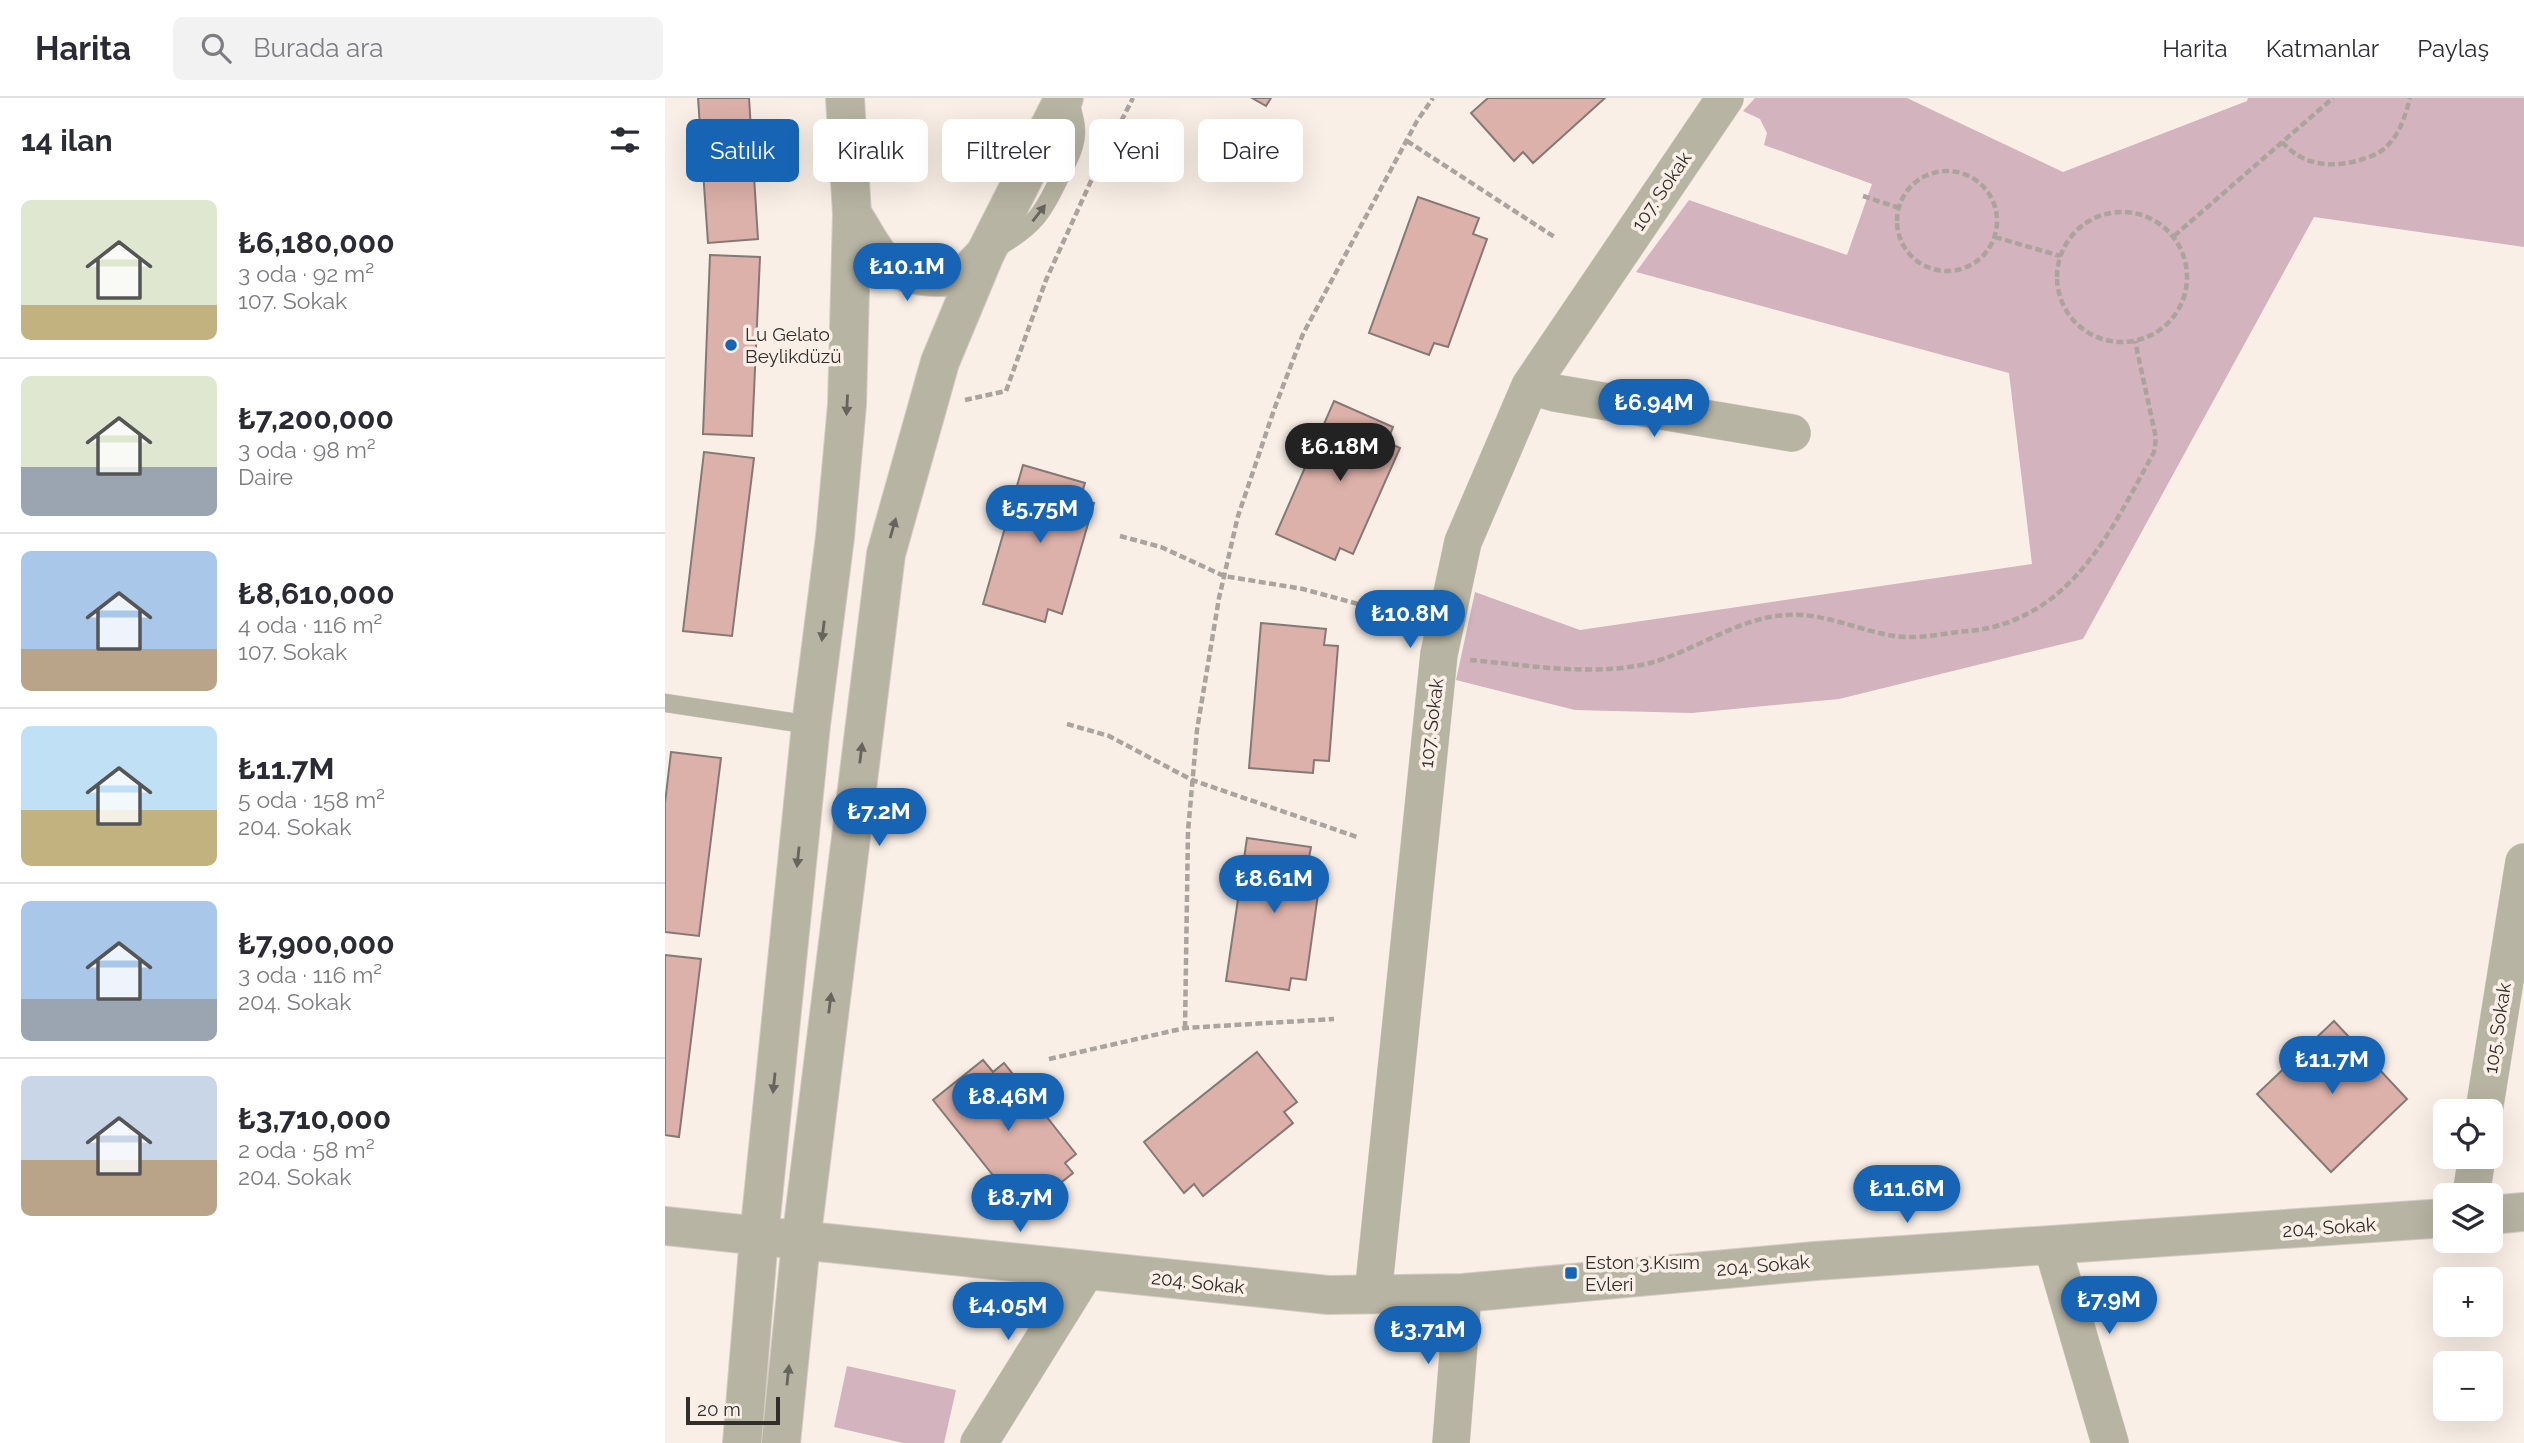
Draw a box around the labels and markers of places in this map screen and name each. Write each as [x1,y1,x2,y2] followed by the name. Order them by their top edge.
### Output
[850,244,964,303] pin: ₺10.1M
[745,323,841,367] place label: Lu Gelato Beylikdüzü
[723,337,739,353] marker: Lu Gelato Beylikdüzü
[1597,380,1711,439] pin: ₺6.94M
[1283,424,1397,483] pin: ₺6.18M
[983,486,1097,545] pin: ₺5.75M
[1353,590,1467,650] pin: ₺10.8M
[830,788,928,848] pin: ₺7.2M
[1217,856,1331,915] pin: ₺8.61M
[2275,1037,2389,1096] pin: ₺11.7M
[951,1074,1065,1133] pin: ₺8.46M
[1850,1166,1964,1225] pin: ₺11.6M
[971,1174,1069,1234] pin: ₺8.7M
[1585,1251,1700,1295] place label: Eston 3.Kısım Evleri
[1563,1265,1579,1281] marker: Eston 3.Kısım Evleri
[2060,1276,2158,1336] pin: ₺7.9M
[951,1282,1065,1342] pin: ₺4.05M
[1371,1306,1485,1366] pin: ₺3.71M

